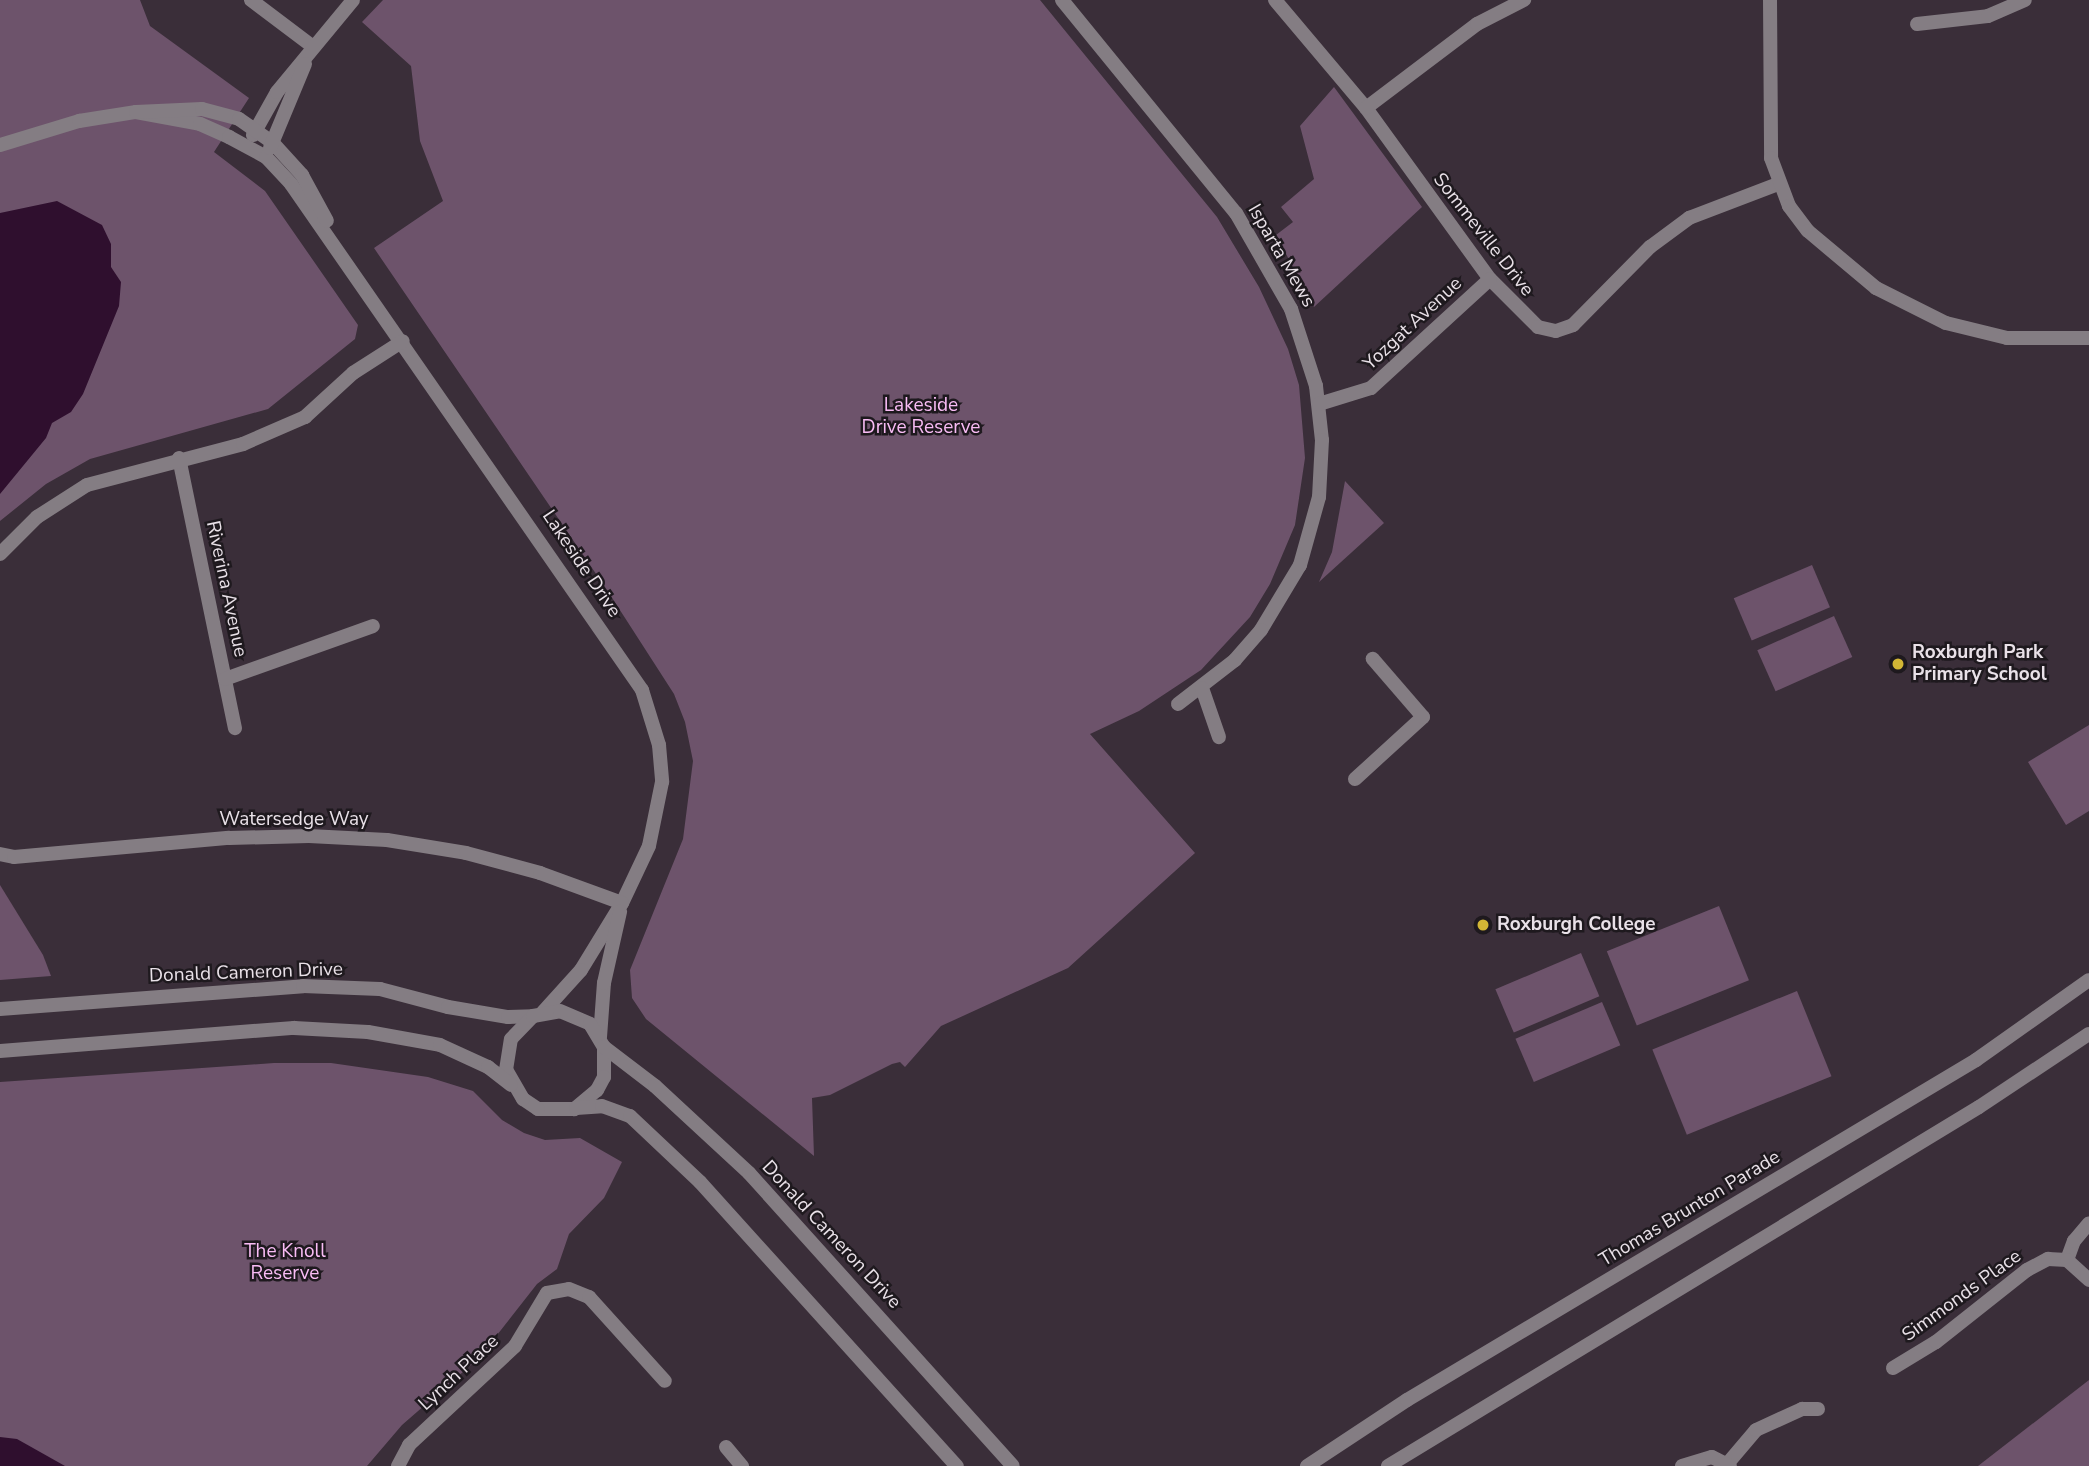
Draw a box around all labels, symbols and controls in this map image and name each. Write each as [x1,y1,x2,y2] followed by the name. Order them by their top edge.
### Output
[1428,169,1538,301] street label: Sommeville Drive
[1242,200,1320,312] street label: Isparta Mews
[1359,273,1467,375] street label: Yozgat Avenue
[862,395,980,439] park label: Lakeside Drive Reserve
[537,506,625,622] street label: Lakeside Drive
[200,519,252,659] street label: Riverina Avenue
[1912,642,2047,686] place label: Roxburgh Park Primary School
[1890,656,1906,672] marker: Roxburgh Park Primary School
[219,809,369,831] street label: Watersedge Way
[1497,914,1656,936] place label: Roxburgh College
[1475,917,1491,933] marker: Roxburgh College
[149,958,343,988] street label: Donald Cameron Drive
[1596,1146,1784,1272] street label: Thomas Brunton Parade
[757,1156,905,1314] street label: Donald Cameron Drive
[244,1241,326,1285] park label: The Knoll Reserve
[1898,1245,2026,1347] street label: Simmonds Place
[414,1330,504,1416] street label: Lynch Place

